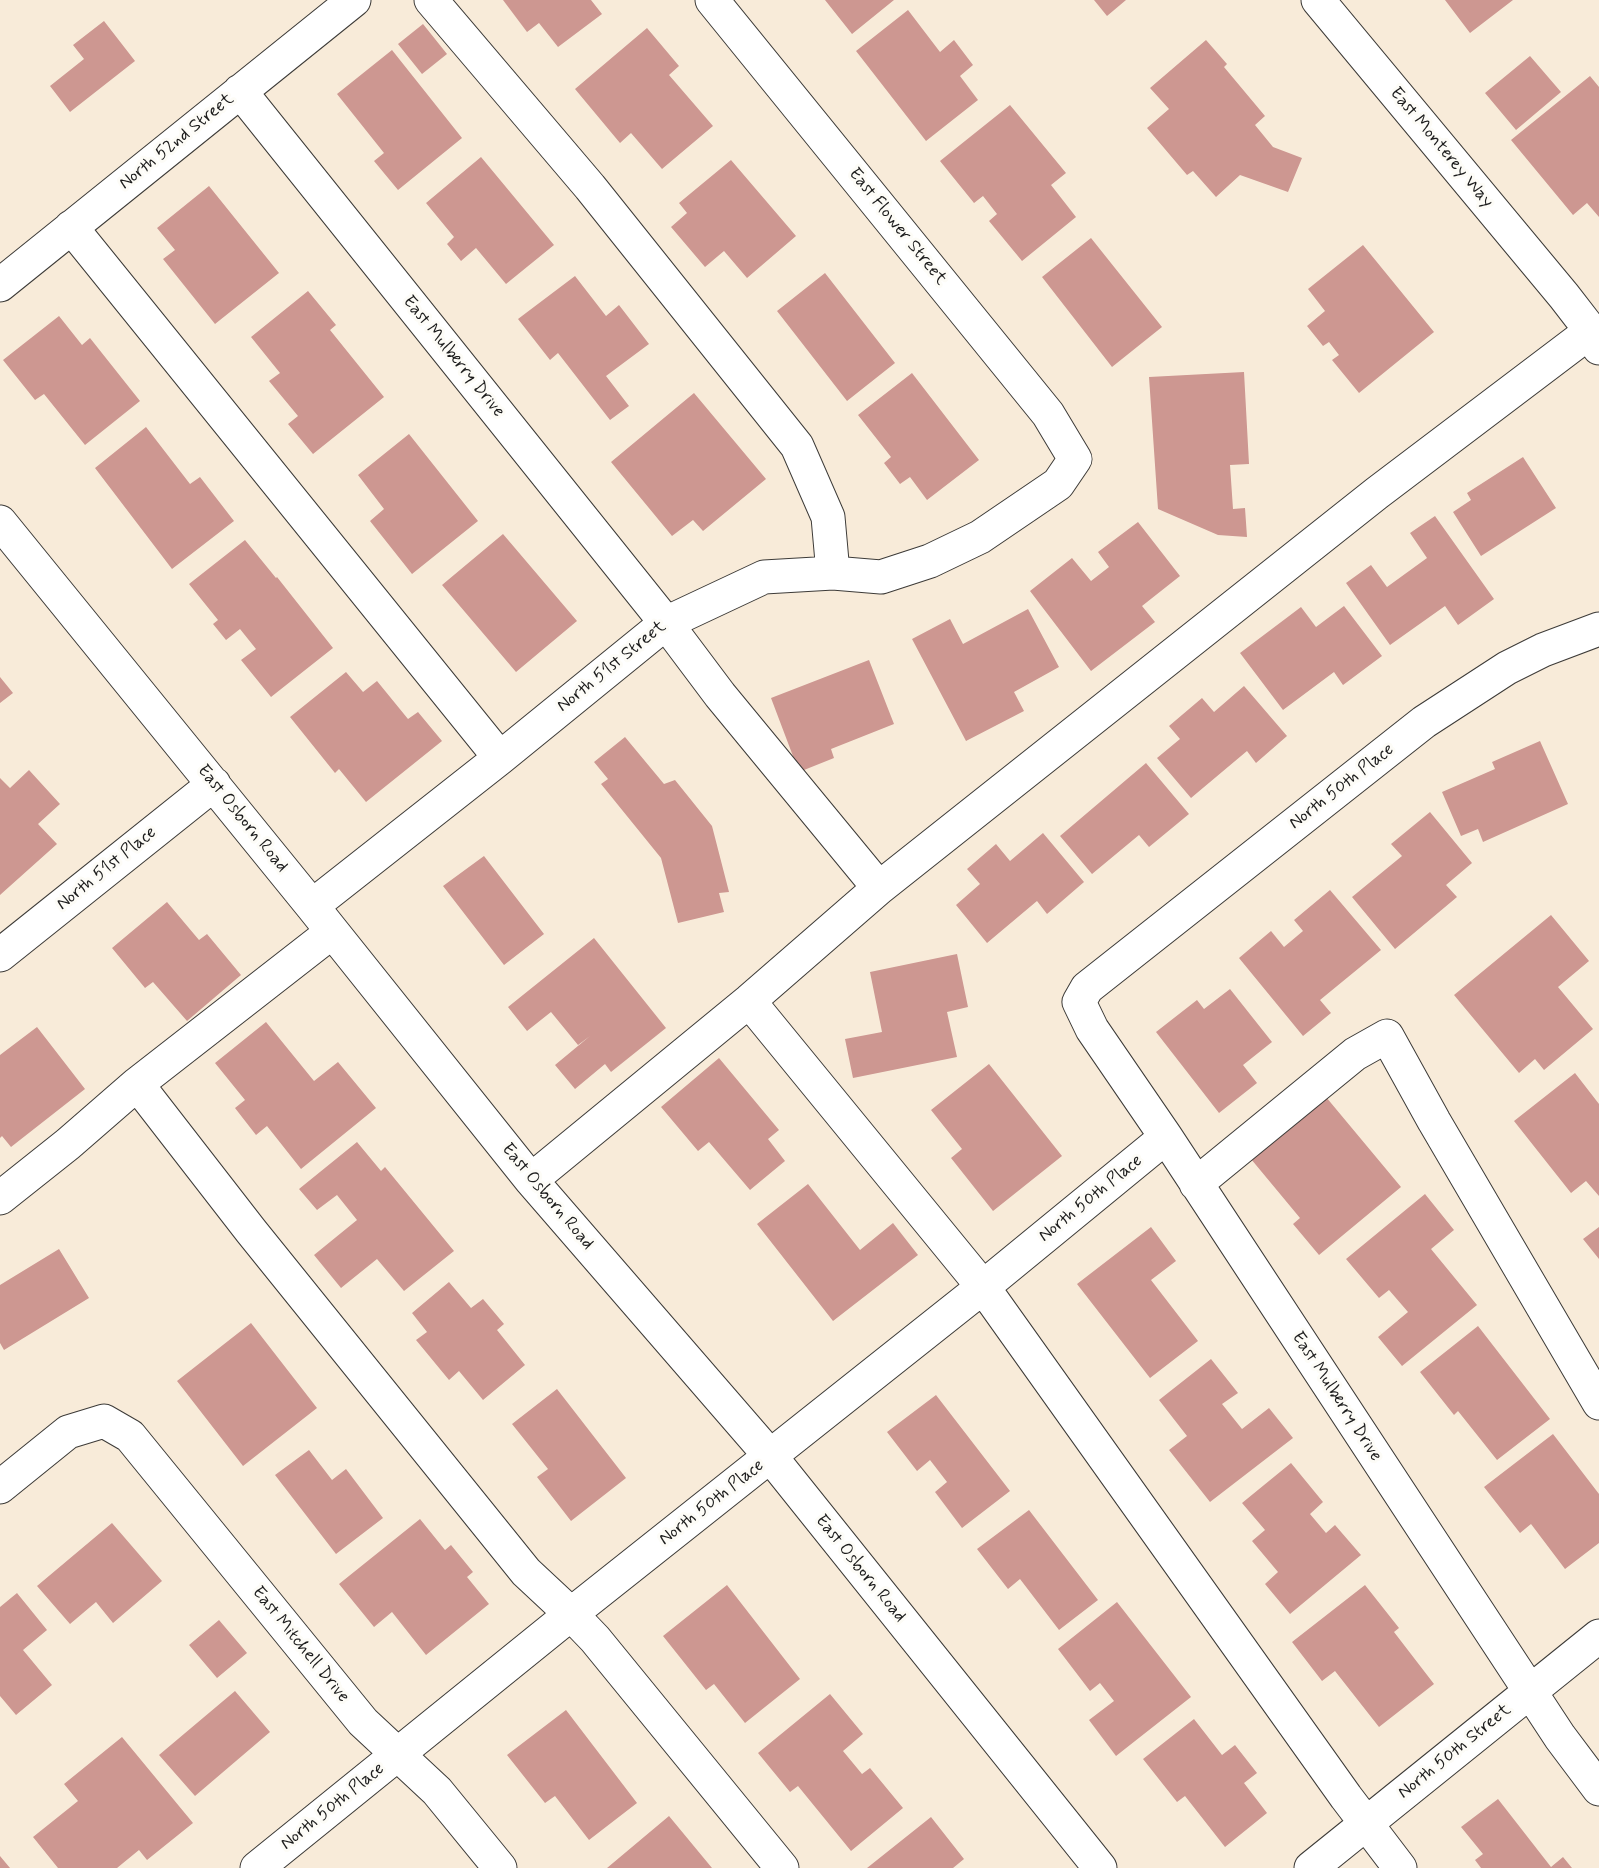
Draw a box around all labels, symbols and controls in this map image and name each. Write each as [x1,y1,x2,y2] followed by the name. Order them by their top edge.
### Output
[1384,83,1498,213] street label: East Monterey Way
[115,89,239,195] street label: North 52nd Street
[843,164,951,290] street label: East Flower Street
[397,292,509,422] street label: East Mulberry Drive
[553,616,671,718] street label: North 51st Street
[1285,739,1399,835] street label: North 50th Place
[192,761,292,877] street label: East Osborn Road
[53,822,161,916] street label: North 51st Place
[496,1139,598,1255] street label: East Osborn Road
[1035,1151,1147,1247] street label: North 50th Place
[1286,1328,1386,1466] street label: East Mulberry Drive
[655,1455,769,1551] street label: North 50th Place
[810,1511,910,1627] street label: East Osborn Road
[247,1583,353,1707] street label: East Mitchell Drive
[1394,1700,1516,1804] street label: North 50th Street
[277,1759,389,1855] street label: North 50th Place

